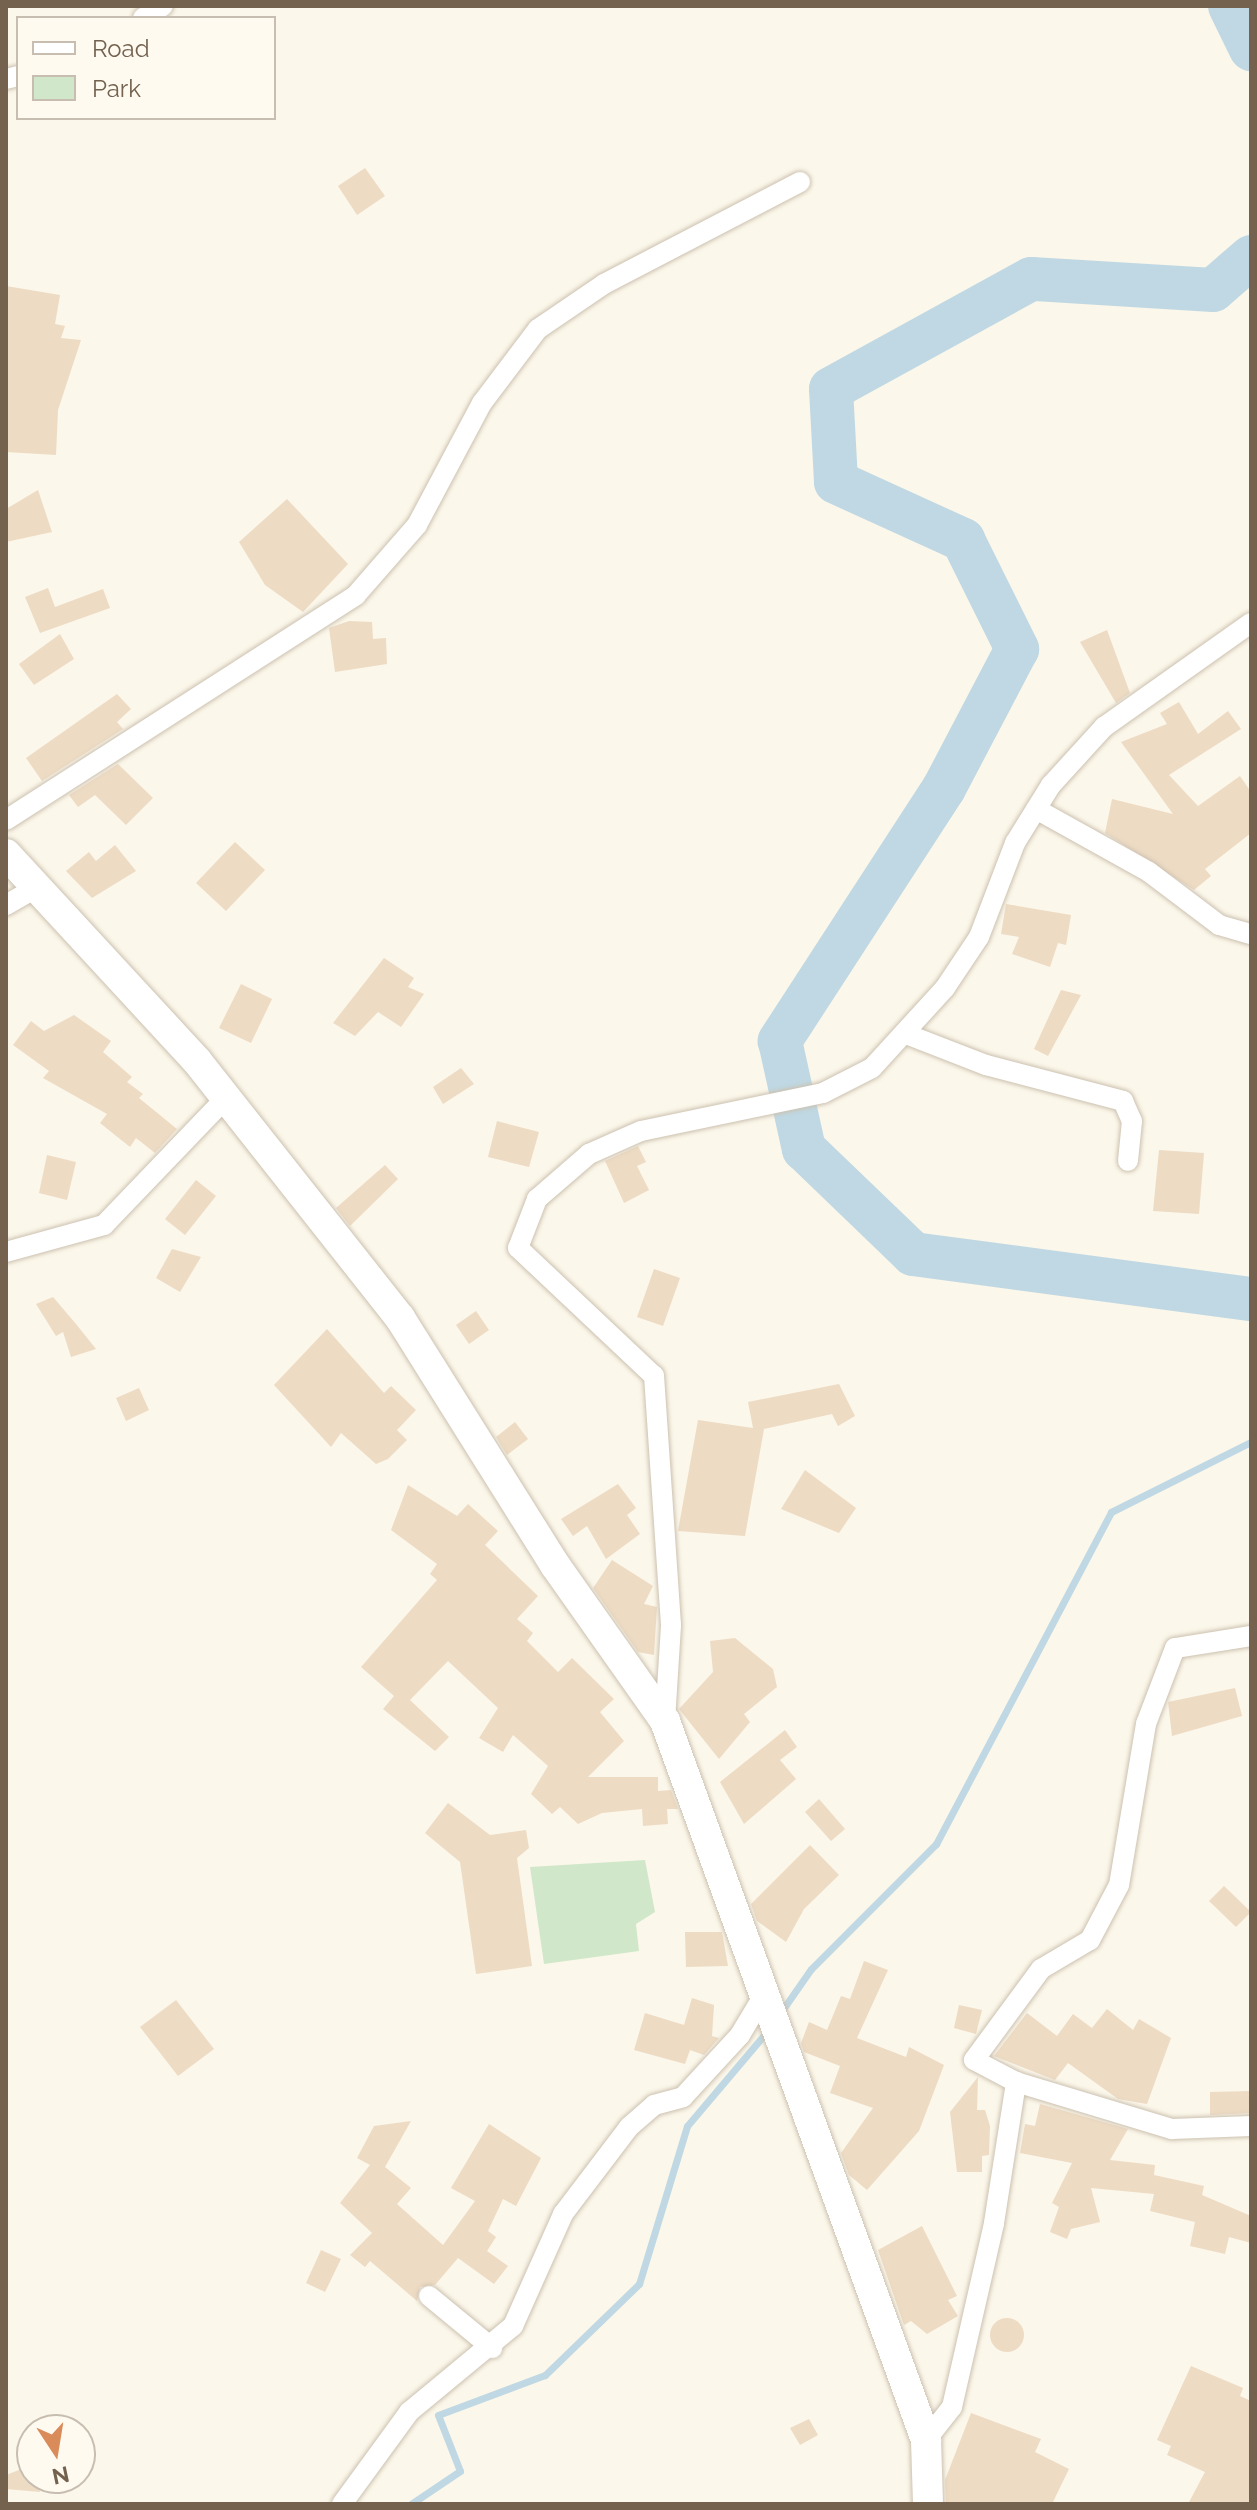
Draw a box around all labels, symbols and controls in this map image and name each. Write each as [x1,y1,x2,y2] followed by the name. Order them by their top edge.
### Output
[16,16,276,120] legend
[92,34,150,63] text: Road
[92,74,141,103] text: Park
[16,2414,96,2494] north arrow
[50,2461,71,2490] text: N

